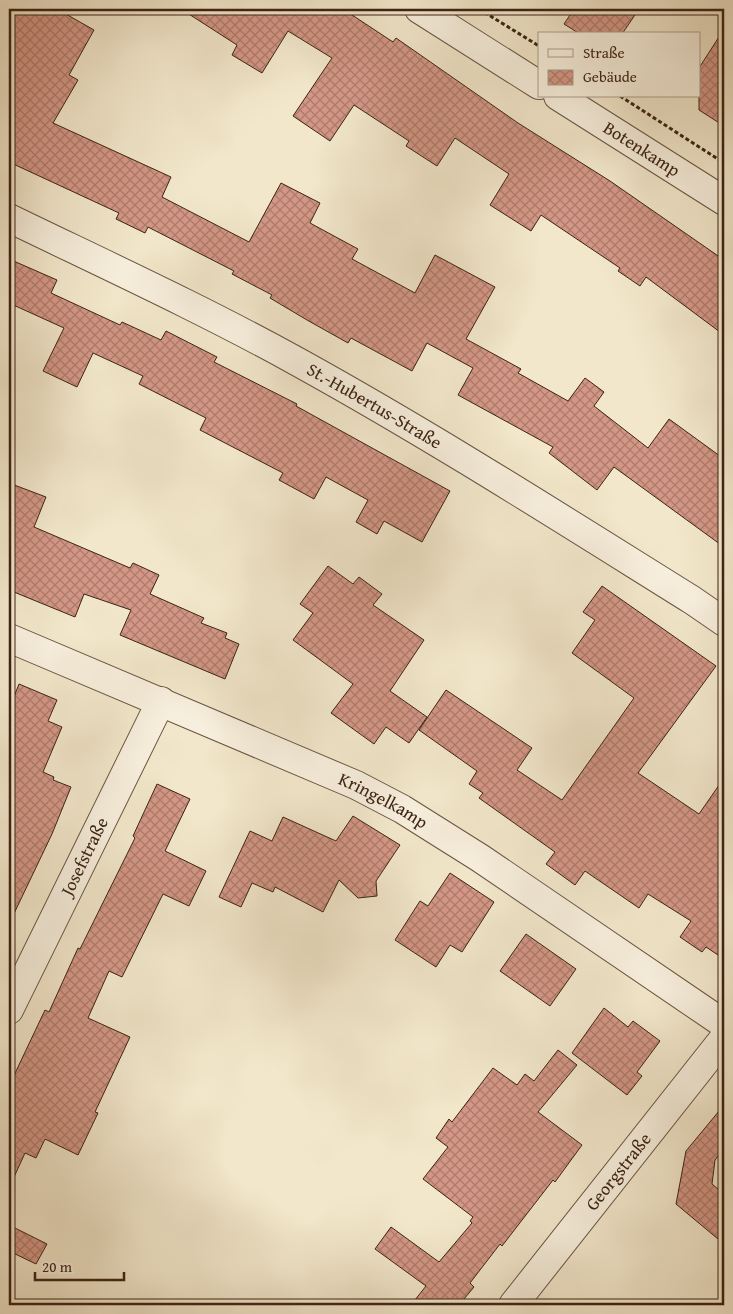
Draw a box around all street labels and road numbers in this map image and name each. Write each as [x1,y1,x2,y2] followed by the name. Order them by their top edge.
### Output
[598,114,686,183] street label: Botenkamp
[302,356,447,455] street label: St.-Hubertus-Straße
[335,765,434,835] street label: Kringelkamp
[52,812,115,902] street label: Josefstraße
[579,1126,657,1216] street label: Georgstraße

